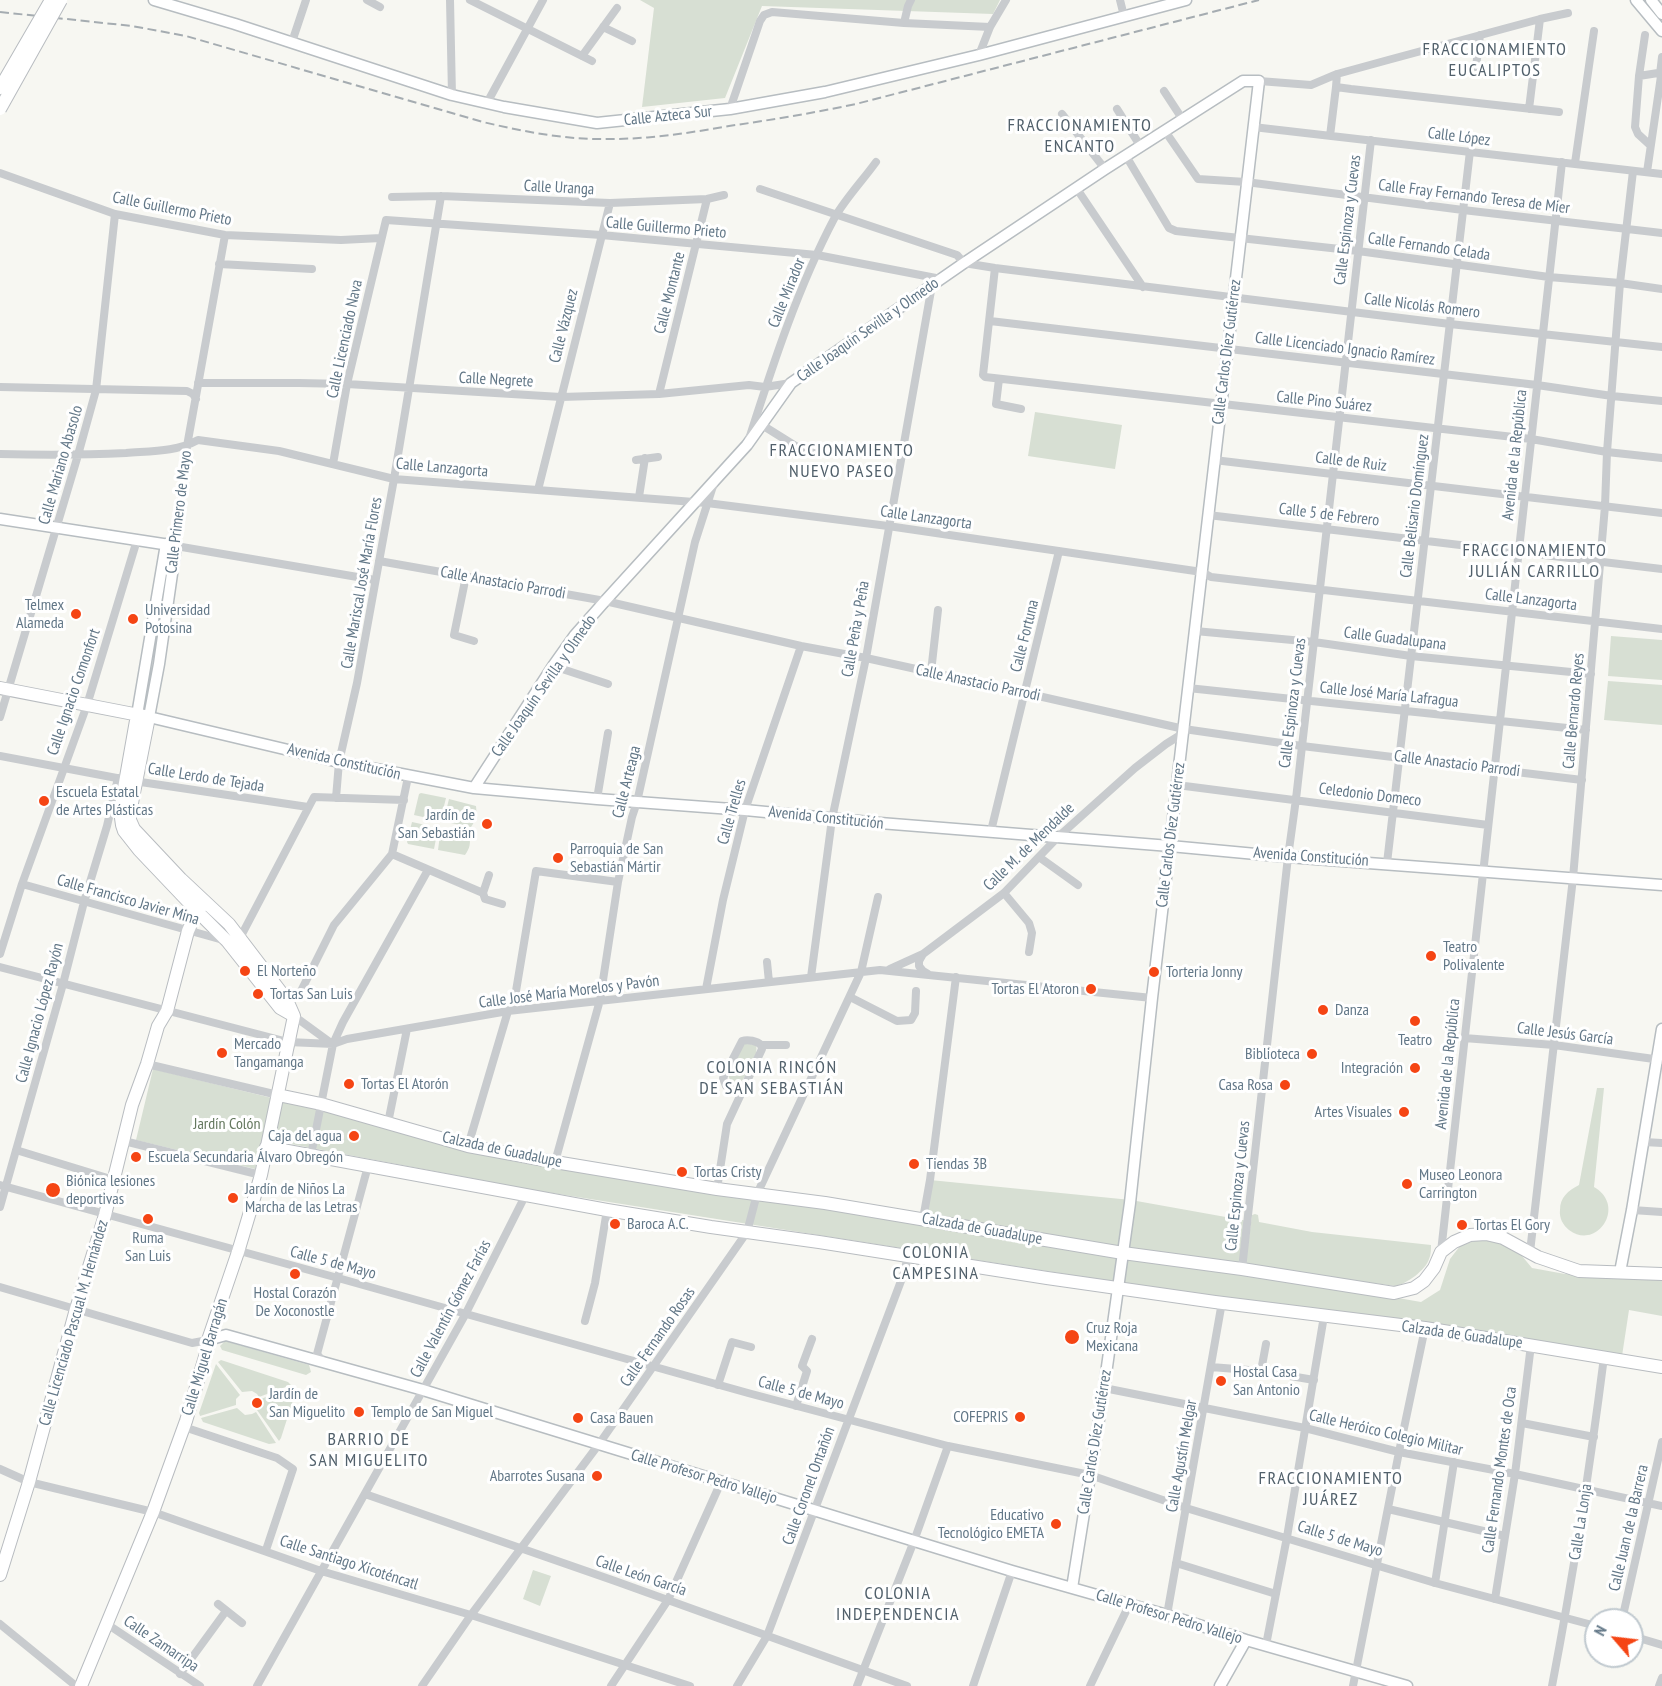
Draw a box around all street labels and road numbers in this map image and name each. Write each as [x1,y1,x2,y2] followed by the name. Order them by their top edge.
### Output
[623,102,713,130] street label: Calle Azteca Sur
[1427,124,1491,150] street label: Calle López
[1331,154,1365,286] street label: Calle Espinoza y Cuevas
[1377,176,1571,218] street label: Calle Fray Fernando Teresa de Mier
[523,177,595,199] street label: Calle Uranga
[111,188,233,230] street label: Calle Guillermo Prieto
[605,213,727,243] street label: Calle Guillermo Prieto
[1367,229,1491,265] street label: Calle Fernando Celada
[651,250,689,336] street label: Calle Montante
[764,255,810,331] street label: Calle Mirador
[793,274,943,386] street label: Calle Joaquín Sevilla y Olmedo
[323,278,367,400] street label: Calle Licenciado Nava
[1209,278,1245,426] street label: Calle Carlos Díez Gutiérrez
[546,287,582,365] street label: Calle Vázquez
[1363,289,1481,323] street label: Calle Nicolás Romero
[1254,328,1436,370] street label: Calle Licenciado Ignacio Ramírez
[458,368,534,392] street label: Calle Negrete
[1275,387,1373,417] street label: Calle Pino Suárez
[1499,389,1531,521] street label: Avenida de la República
[35,403,87,527] street label: Calle Mariano Abasolo
[1397,433,1433,579] street label: Calle Belisario Domínguez
[1314,448,1388,476] street label: Calle de Ruiz
[162,449,196,575] street label: Calle Primero de Mayo
[395,454,489,482] street label: Calle Lanzagorta
[337,496,387,670] street label: Calle Mariscal José María Flores
[1278,499,1380,531] street label: Calle 5 de Febrero
[879,502,973,534] street label: Calle Lanzagorta
[439,563,567,603] street label: Calle Anastacio Parrodi
[838,579,874,679] street label: Calle Peña y Peña
[1484,585,1578,615] street label: Calle Lanzagorta
[1007,598,1043,674] street label: Calle Fortuna
[488,611,600,761] street label: Calle Joaquín Sevilla y Olmedo
[1343,623,1447,655] street label: Calle Guadalupana
[43,626,105,758] street label: Calle Ignacio Comonfort
[1276,637,1310,769] street label: Calle Espinoza y Cuevas
[1559,652,1589,770] street label: Calle Bernardo Reyes
[914,660,1042,706] street label: Calle Anastacio Parrodi
[1319,678,1459,712] street label: Calle José María Lafragua
[285,740,403,784] street label: Avenida Constitución
[609,744,645,820] street label: Calle Arteaga
[1393,747,1521,781] street label: Calle Anastacio Parrodi
[147,759,265,797] street label: Calle Lerdo de Tejada
[1153,761,1189,909] street label: Calle Carlos Díez Gutiérrez
[714,777,750,847] street label: Calle Trelles
[1318,779,1422,811] street label: Celedonio Domeco
[980,799,1078,895] street label: Calle M. de Mendalde
[767,802,885,834] street label: Avenida Constitución
[1253,843,1369,871] street label: Avenida Constitución
[55,870,201,930] street label: Calle Francisco Javier Mina
[12,941,68,1085] street label: Calle Ignacio López Rayón
[478,971,660,1013] street label: Calle José María Morelos y Pavón
[1432,998,1464,1130] street label: Avenida de la República
[1516,1019,1614,1049] street label: Calle Jesús García
[1222,1120,1254,1252] street label: Calle Espinoza y Cuevas
[440,1128,564,1172] street label: Calzada de Guadalupe
[920,1209,1044,1249] street label: Calzada de Guadalupe
[35,1218,113,1428] street label: Calle Licenciado Pascual M. Hernández
[407,1237,495,1381] street label: Calle Valentín Gómez Farías
[288,1242,378,1284] street label: Calle 5 de Mayo
[616,1283,700,1391] street label: Calle Fernando Rosas
[178,1296,232,1418] street label: Calle Miguel Barragán
[1400,1317,1524,1353] street label: Calzada de Guadalupe
[1074,1368,1116,1516] street label: Calle Carlos Díez Gutiérrez
[756,1372,846,1414] street label: Calle 5 de Mayo
[1479,1386,1521,1554] street label: Calle Fernando Montes de Oca
[1163,1398,1201,1514] street label: Calle Agustín Melgar
[1307,1406,1465,1460] street label: Calle Heróico Colegio Militar
[779,1424,839,1548] street label: Calle Coronel Ontañón
[628,1446,780,1508] street label: Calle Profesor Pedro Vallejo
[1605,1463,1653,1593] street label: Calle Juan de la Barrera
[1566,1483,1596,1561] street label: Calle La Lonja
[1295,1517,1385,1561] street label: Calle 5 de Mayo
[277,1532,421,1594] street label: Calle Santiago Xicoténcatl
[593,1551,689,1601] street label: Calle León García
[1093,1586,1245,1648] street label: Calle Profesor Pedro Vallejo
[120,1612,202,1676] street label: Calle Zamarripa

